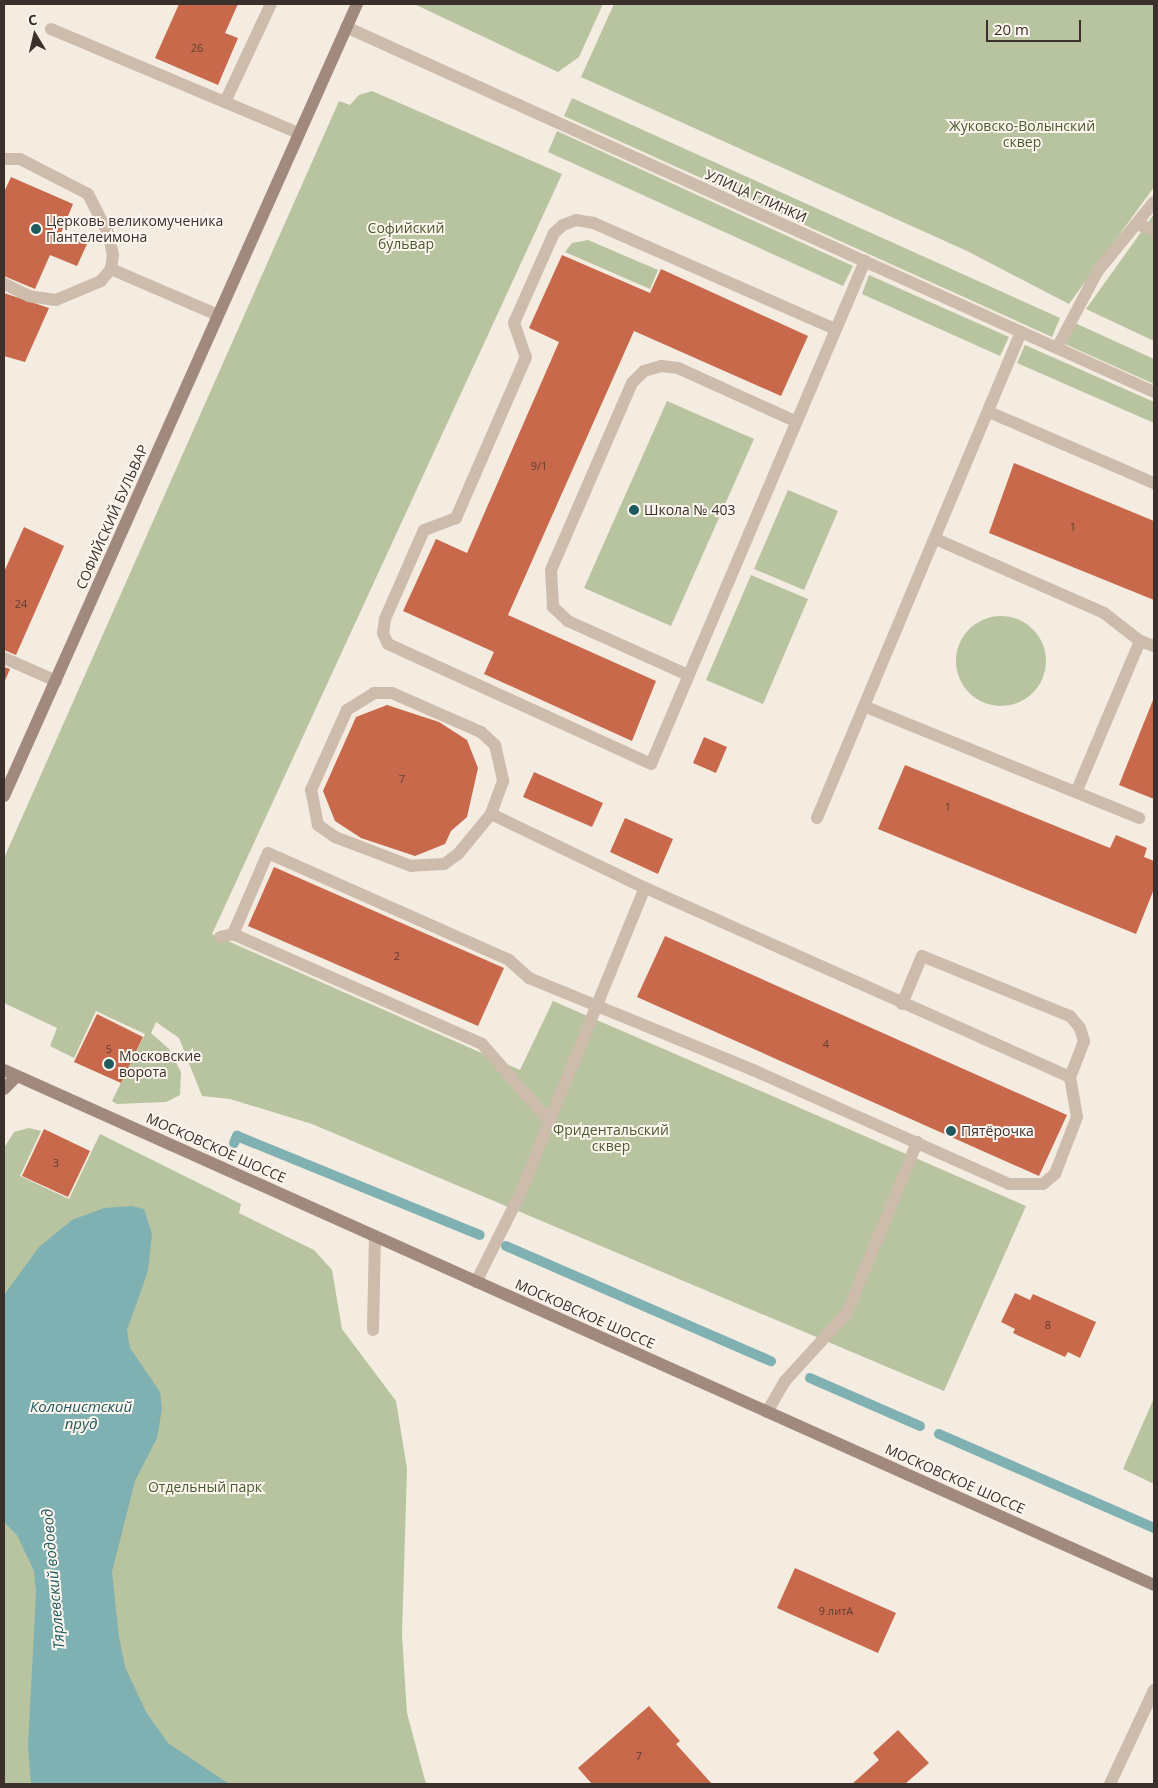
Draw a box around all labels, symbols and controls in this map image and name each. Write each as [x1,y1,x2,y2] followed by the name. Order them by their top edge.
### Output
[10,10,60,60] north arrow
[27,10,38,30] text: С
[988,10,1083,42] scale bar
[994,19,1029,39] text: 20 m
[191,41,203,55] house number: 26
[949,118,1095,150] park label: Жуковско-Волынский сквер
[703,166,809,226] street label: УЛИЦА ГЛИНКИ
[46,213,223,246] place label: Церковь великомученика Пантелеимона
[368,220,444,252] park label: Софийский бульвар
[30,223,42,235] marker: Церковь великомученика Пантелеимона
[72,442,152,592] street label: СОФИЙСКИЙ БУЛЬВАР
[531,459,547,473] house number: 9/1
[644,502,735,518] place label: Школа № 403
[628,504,640,516] marker: Школа № 403
[1070,520,1076,534] house number: 1
[15,597,27,611] house number: 24
[399,772,405,786] house number: 7
[945,800,951,814] house number: 1
[394,949,400,963] house number: 2
[823,1037,829,1051] house number: 4
[106,1042,112,1056] house number: 5
[119,1048,201,1080] place label: Московские ворота
[103,1058,115,1070] marker: Московские ворота
[144,1110,288,1186] street label: МОСКОВСКОЕ ШОССЕ
[553,1122,669,1154] park label: Фридентальский сквер
[961,1123,1034,1139] place label: Пятёрочка
[945,1125,957,1137] marker: Пятёрочка
[53,1156,59,1170] house number: 3
[513,1276,657,1352] street label: МОСКОВСКОЕ ШОССЕ
[1045,1318,1051,1332] house number: 8
[30,1397,132,1432] water label: Колонистский пруд
[883,1441,1027,1517] street label: МОСКОВСКОЕ ШОССЕ
[148,1479,262,1495] park label: Отдельный парк
[38,1508,68,1650] water label: Тярлевский водовод
[819,1604,853,1618] house number: 9 литА
[636,1749,642,1763] house number: 7

